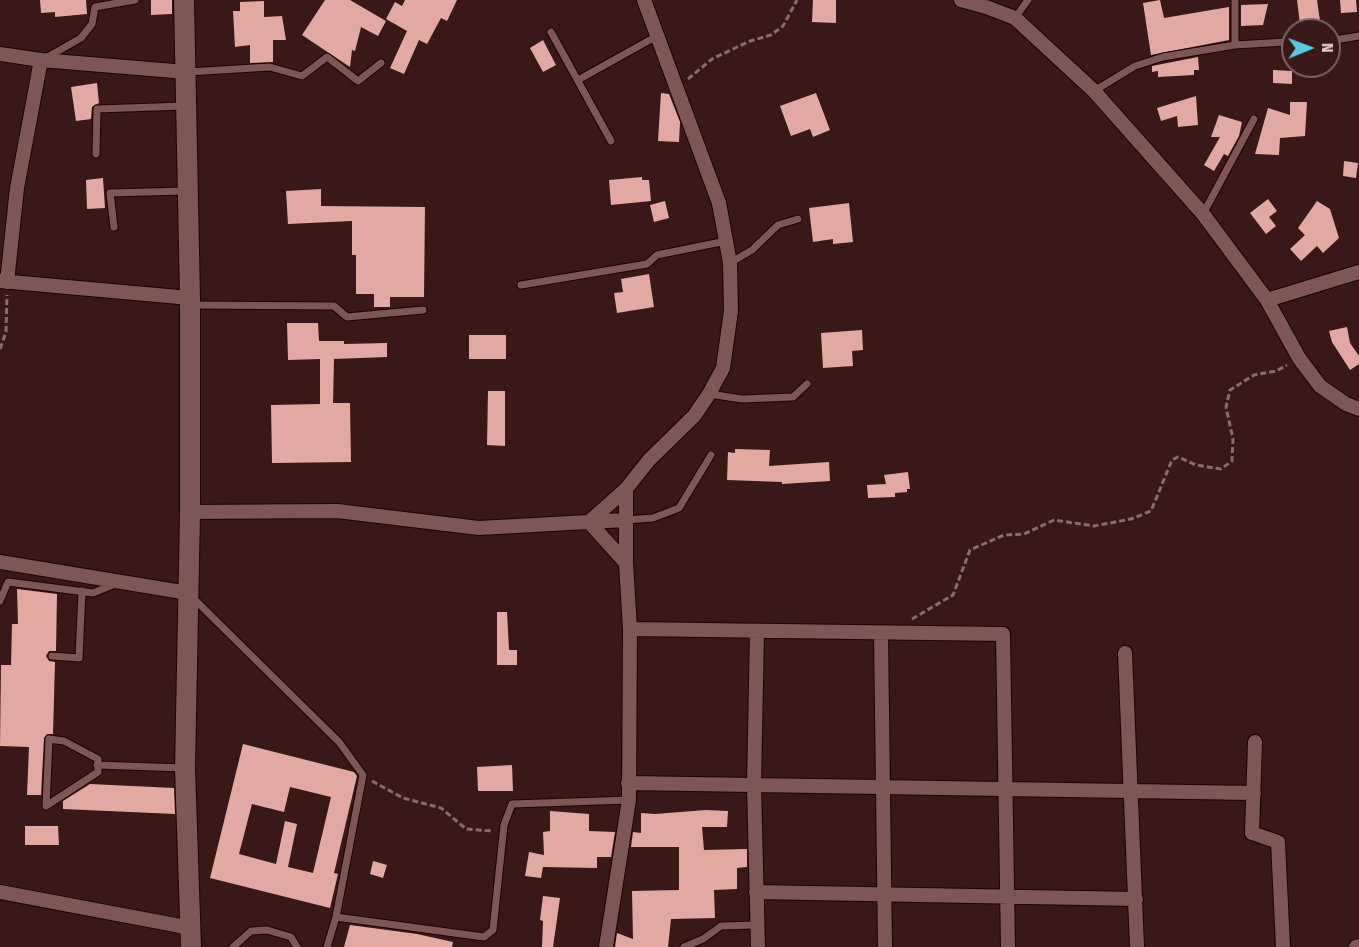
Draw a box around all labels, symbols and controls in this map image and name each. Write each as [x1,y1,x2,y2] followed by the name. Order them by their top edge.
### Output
[1281,18,1341,78] north arrow
[1318,43,1337,53] text: N

